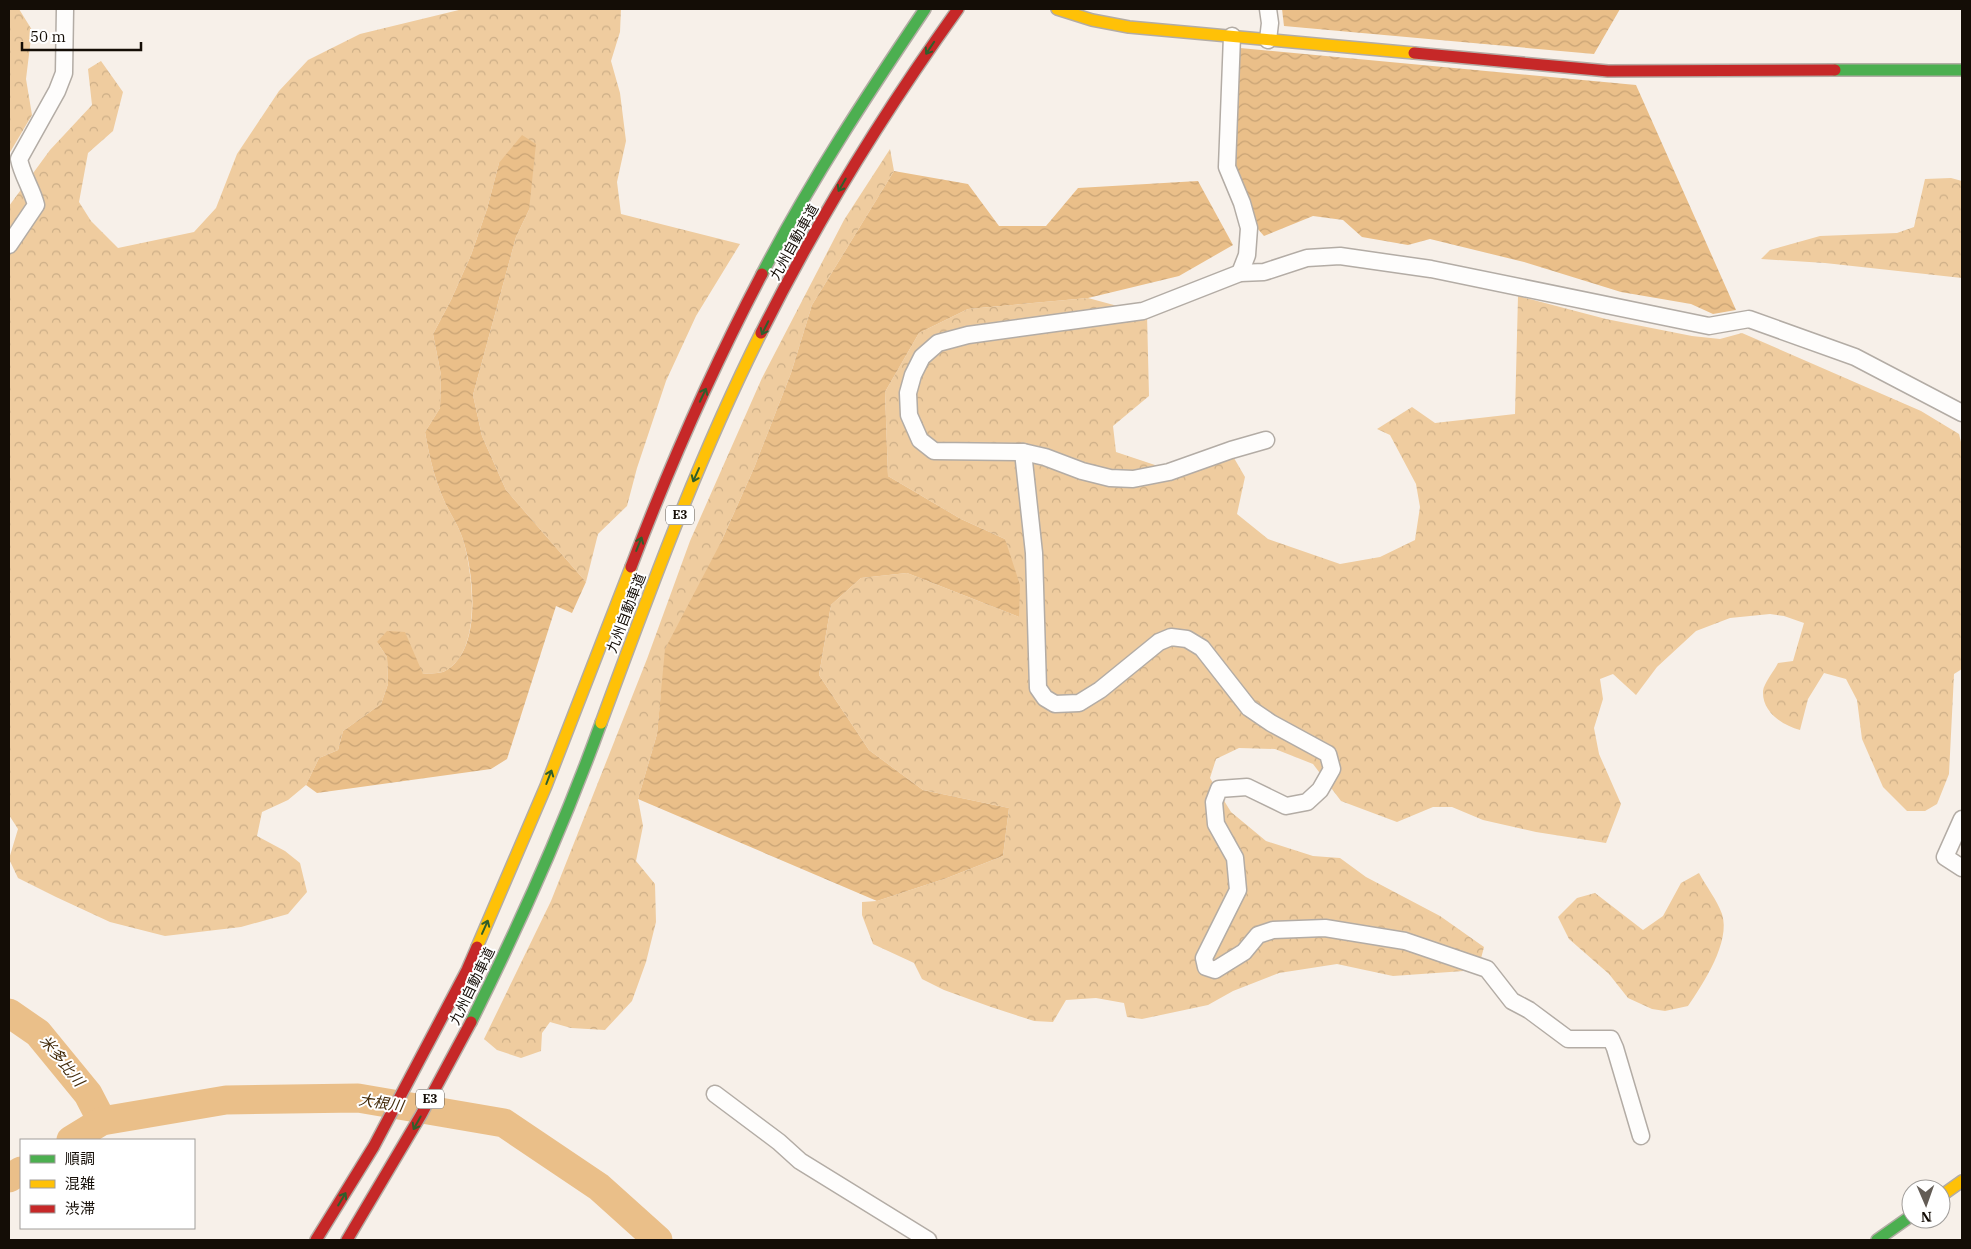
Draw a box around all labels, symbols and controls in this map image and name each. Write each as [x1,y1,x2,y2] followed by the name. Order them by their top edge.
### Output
[22,20,141,52] scale bar
[30,27,66,46] text: 50 m
[925,41,935,55] one-way arrow
[837,178,847,192] one-way arrow
[766,201,822,283] street label: 九州自動車道
[760,320,769,335] one-way arrow
[698,388,708,403] one-way arrow
[690,467,700,482] one-way arrow
[666,506,694,524] road number: E3
[635,537,644,552] one-way arrow
[603,571,649,655] street label: 九州自動車道
[545,770,554,785] one-way arrow
[481,920,491,935] one-way arrow
[445,944,499,1028] street label: 九州自動車道
[36,1031,90,1092] water label: 米多比川
[357,1090,407,1116] water label: 大根川
[416,1090,444,1108] road number: E3
[412,1116,422,1131] one-way arrow
[20,1139,195,1229] legend
[65,1149,95,1168] text: 順調
[65,1174,95,1193] text: 混雑
[1901,1179,1951,1229] north arrow
[337,1192,347,1206] one-way arrow
[65,1199,95,1218] text: 渋滞
[1921,1208,1932,1226] text: N

